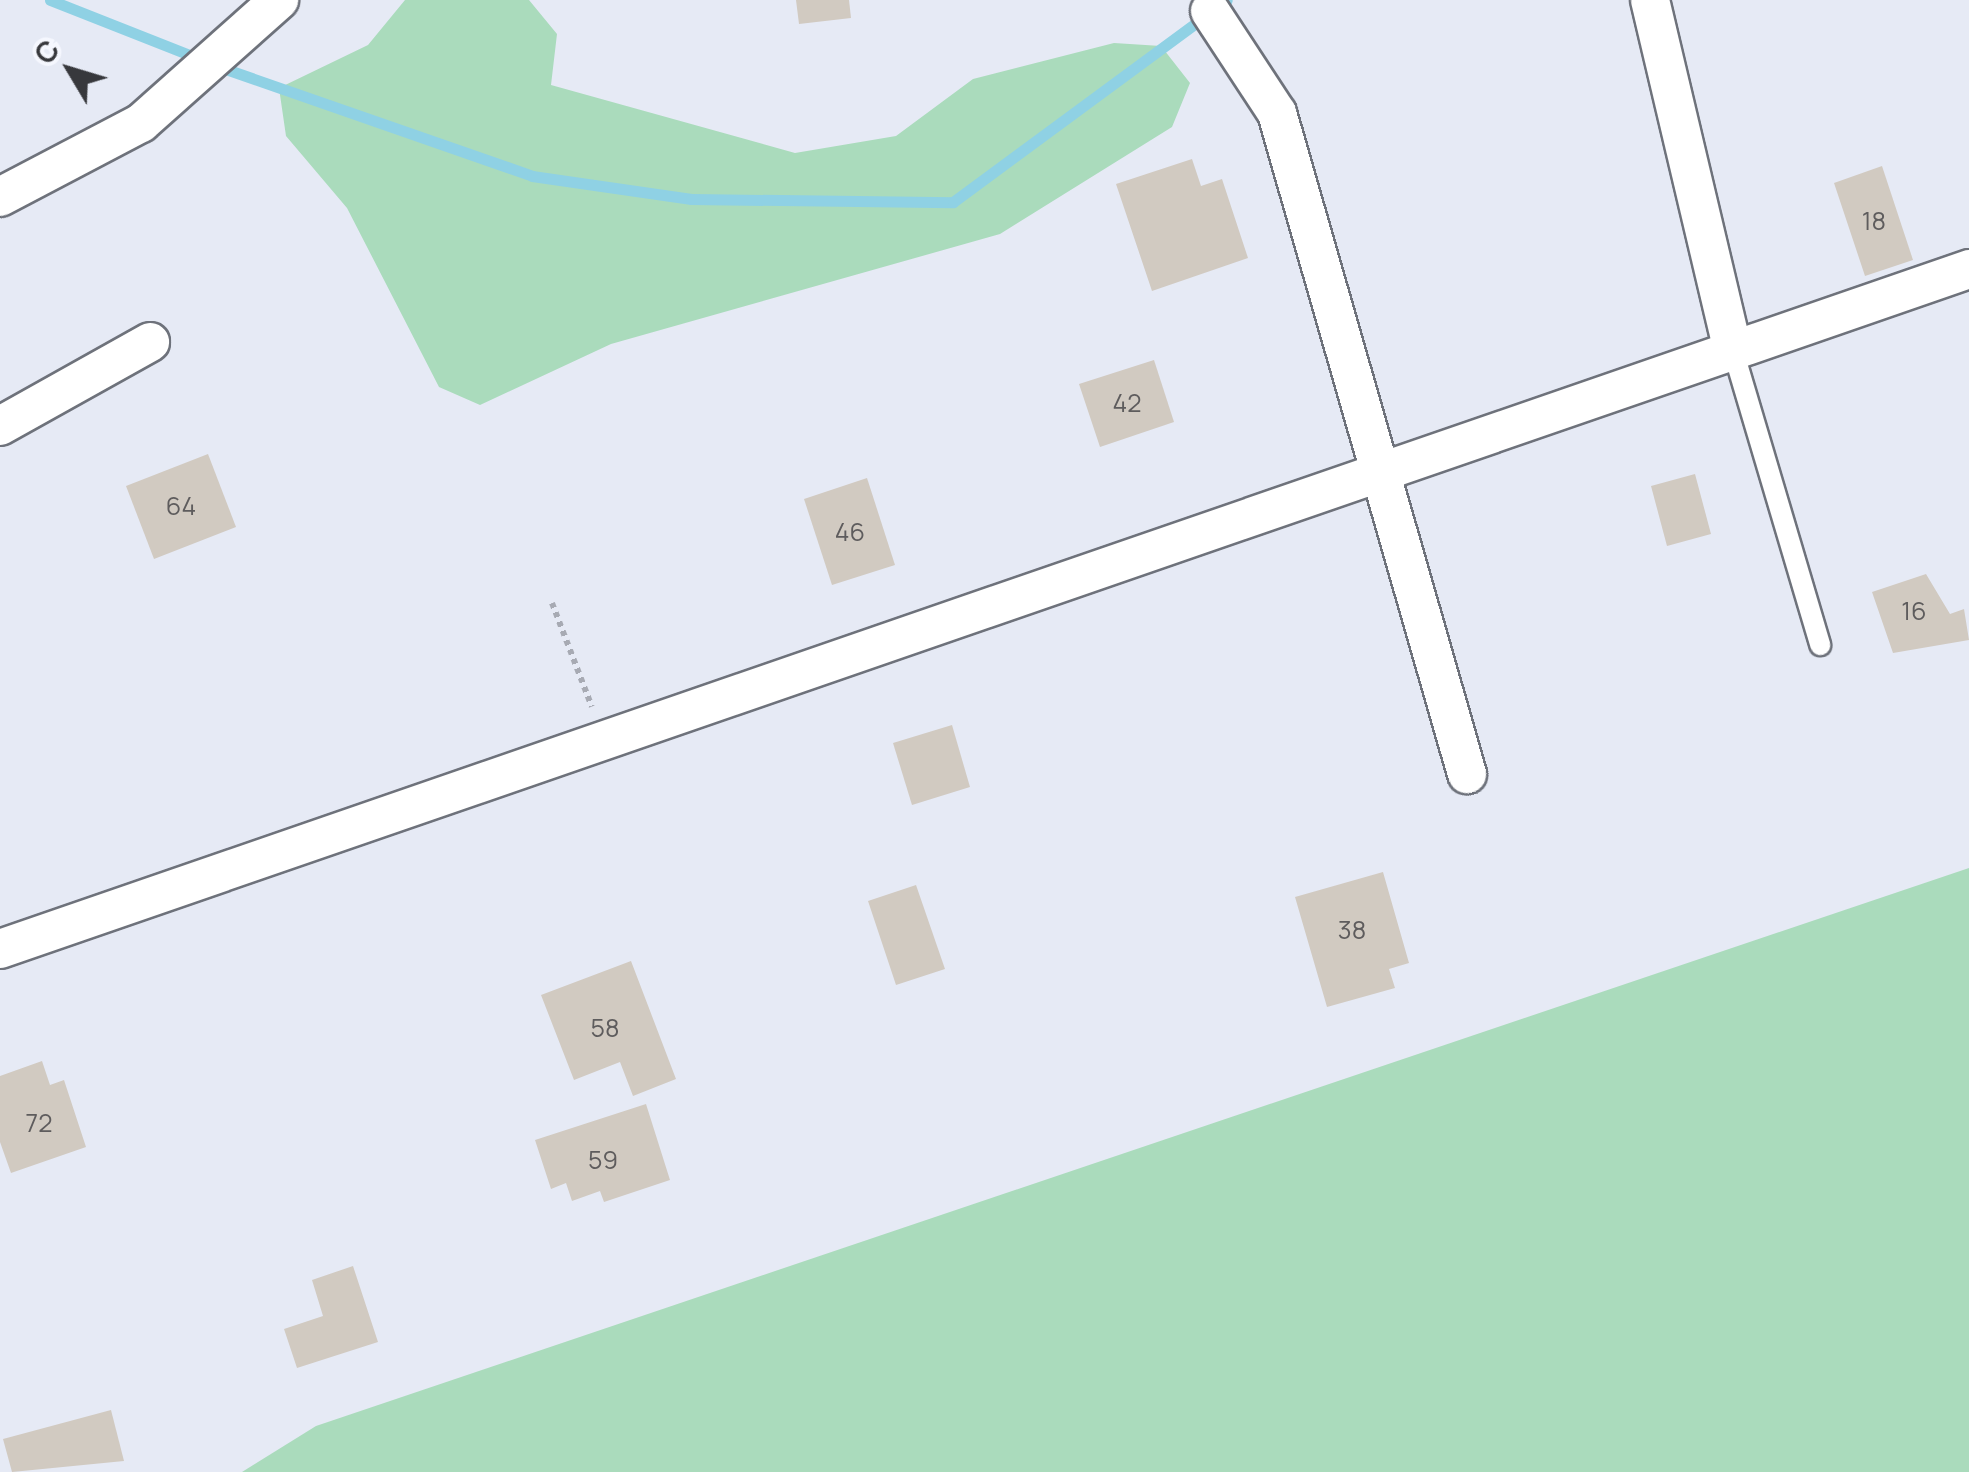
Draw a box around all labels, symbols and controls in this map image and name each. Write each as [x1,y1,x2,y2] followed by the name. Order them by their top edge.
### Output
[20,20,120,120] north arrow
[25,32,68,71] text: С
[1862,206,1886,236] house number: 18
[1113,388,1141,418] house number: 42
[166,491,196,521] house number: 64
[835,517,865,547] house number: 46
[1901,596,1927,626] house number: 16
[1338,915,1366,945] house number: 38
[591,1013,619,1043] house number: 58
[26,1108,52,1138] house number: 72
[588,1145,618,1175] house number: 59

